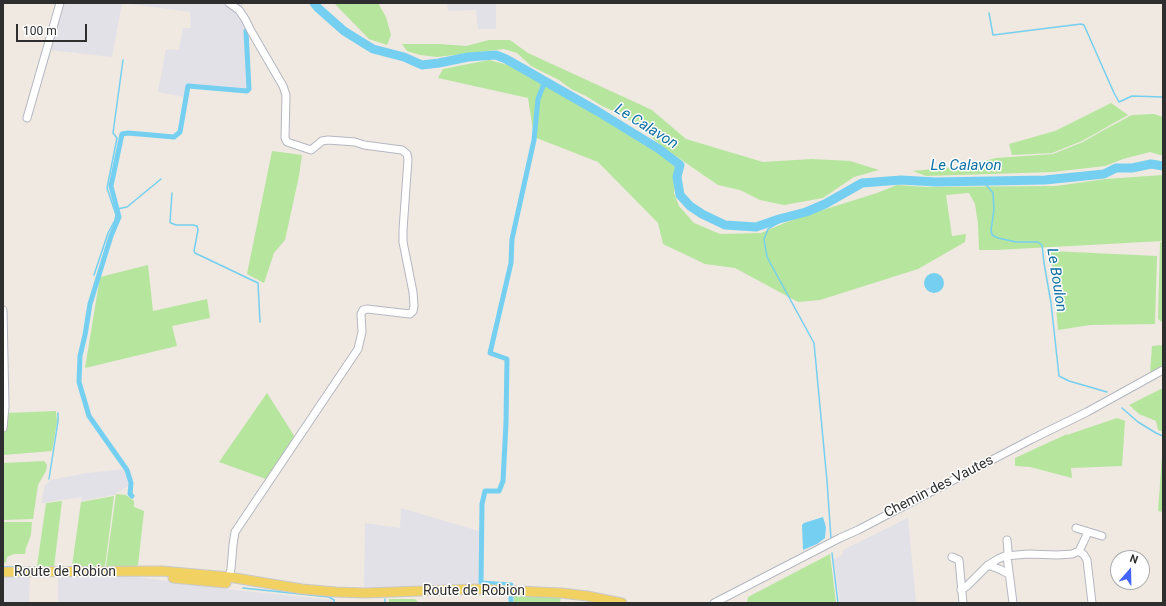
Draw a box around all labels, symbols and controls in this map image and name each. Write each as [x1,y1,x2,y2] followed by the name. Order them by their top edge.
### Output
[18,16,89,42] scale bar
[23,24,57,38] text: 100 m
[611,100,681,154] water label: Le Calavon
[930,157,1002,175] water label: Le Calavon
[1042,247,1070,313] water label: Le Boulon
[882,452,996,522] street label: Chemin des Vautes
[1110,550,1150,590] north arrow
[1128,552,1140,567] text: N
[14,564,116,580] street label: Route de Robion
[423,583,525,599] street label: Route de Robion

